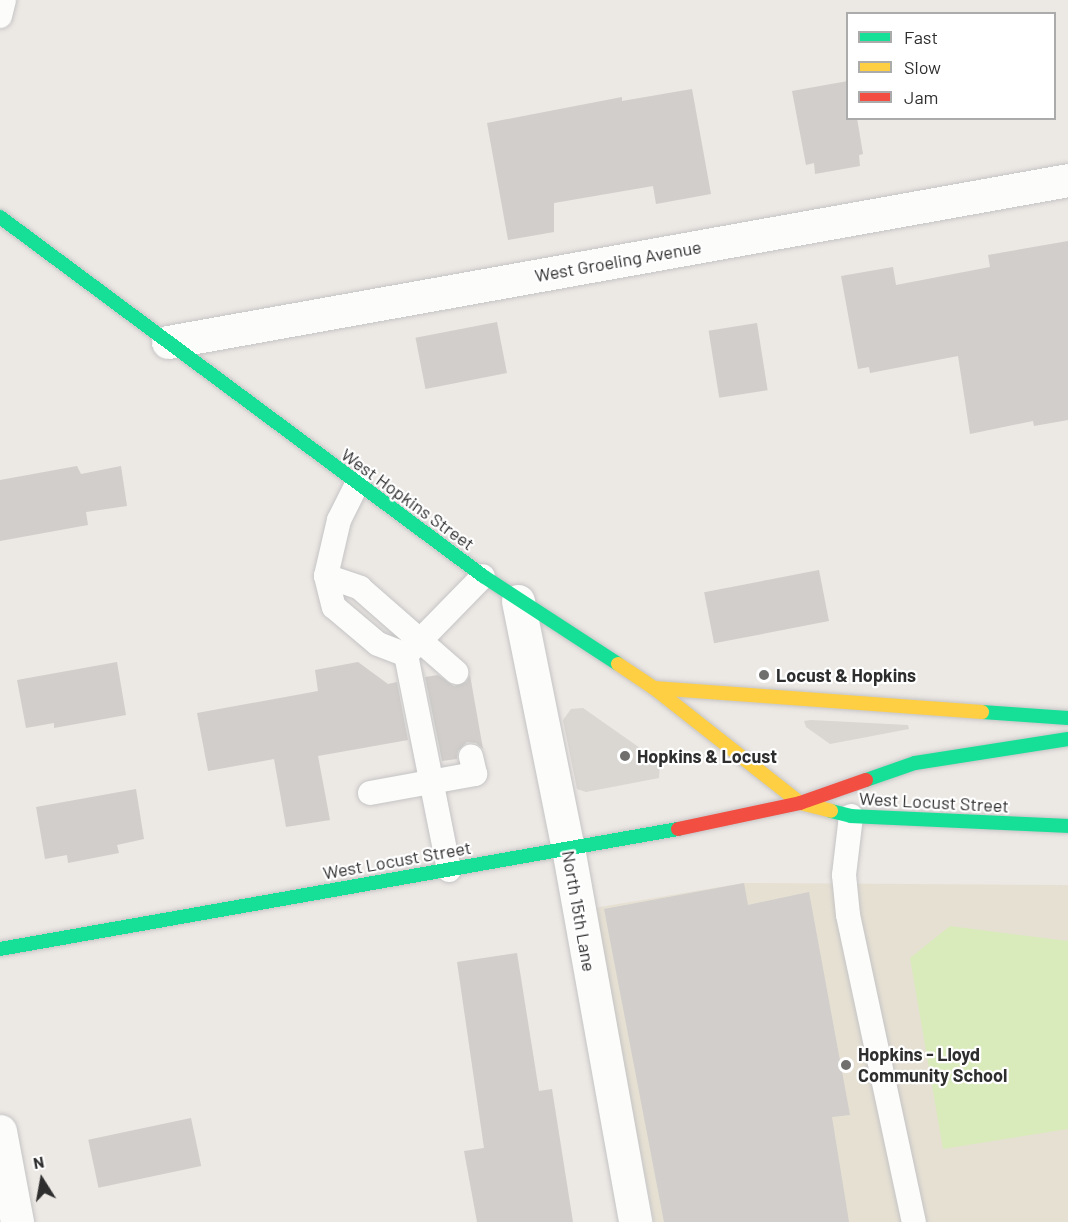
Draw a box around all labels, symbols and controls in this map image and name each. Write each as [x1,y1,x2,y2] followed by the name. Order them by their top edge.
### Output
[846,12,1056,120] legend
[904,26,938,48] text: Fast
[904,56,941,78] text: Slow
[904,86,938,108] text: Jam
[533,236,703,286] street label: West Groeling Avenue
[337,443,479,555] street label: West Hopkins Street
[776,664,916,686] place label: Locust & Hopkins
[757,668,771,682] marker: Locust & Hopkins
[637,745,777,767] place label: Hopkins & Locust
[618,749,632,763] marker: Hopkins & Locust
[858,787,1010,817] street label: West Locust Street
[321,836,473,884] street label: West Locust Street
[558,849,600,973] street label: North 15th Lane
[858,1044,1007,1086] place label: Hopkins - Lloyd Community School
[839,1058,853,1072] marker: Hopkins - Lloyd Community School
[12,1150,72,1210] north arrow
[31,1152,45,1172] text: N

